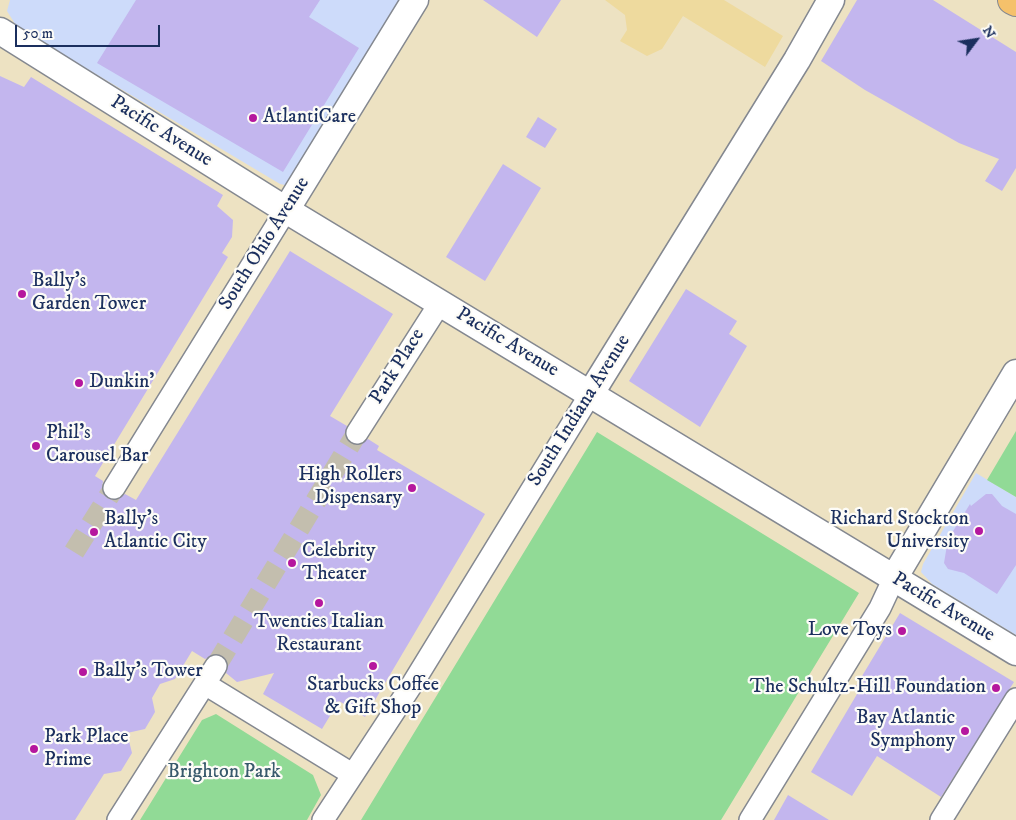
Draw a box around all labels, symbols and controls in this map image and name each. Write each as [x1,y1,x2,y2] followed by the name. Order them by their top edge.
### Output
[18,15,162,47] scale bar
[951,15,1001,65] north arrow
[978,23,1000,42] text: N
[23,24,53,43] text: 50 m
[106,91,216,173] street label: Pacific Avenue
[263,106,356,130] place label: AtlantiCare
[247,112,259,124] marker: AtlantiCare
[214,173,316,315] street label: South Ohio Avenue
[32,270,146,317] place label: Bally's Garden Tower
[16,288,28,300] marker: Bally's Garden Tower
[451,303,563,383] street label: Pacific Avenue
[365,325,431,409] street label: Park Place
[524,331,636,491] street label: South Indiana Avenue
[89,371,154,395] place label: Dunkin'
[73,377,85,389] marker: Dunkin'
[46,422,148,469] place label: Phil's Carousel Bar
[30,440,42,452] marker: Phil's Carousel Bar
[298,464,402,511] place label: High Rollers Dispensary
[406,482,418,494] marker: High Rollers Dispensary
[104,508,207,555] place label: Bally's Atlantic City
[830,508,969,555] place label: Richard Stockton University
[973,525,985,537] marker: Richard Stockton University
[88,526,100,538] marker: Bally's Atlantic City
[302,540,376,587] place label: Celebrity Theater
[286,557,298,569] marker: Celebrity Theater
[887,568,999,648] street label: Pacific Avenue
[313,597,325,609] marker: Twenties Italian Restaurant
[254,611,384,658] place label: Twenties Italian Restaurant
[808,619,892,643] place label: Love Toys
[896,625,908,637] marker: Love Toys
[93,660,203,684] place label: Bally's Tower
[367,660,379,672] marker: Starbucks Coffee & Gift Shop
[77,666,89,678] marker: Bally's Tower
[307,674,439,721] place label: Starbucks Coffee & Gift Shop
[750,676,986,700] place label: The Schultz-Hill Foundation
[990,682,1002,694] marker: The Schultz-Hill Foundation
[856,707,955,754] place label: Bay Atlantic Symphony
[959,725,971,737] marker: Bay Atlantic Symphony
[44,726,129,773] place label: Park Place Prime
[28,743,40,755] marker: Park Place Prime
[167,761,281,785] park label: Brighton Park

